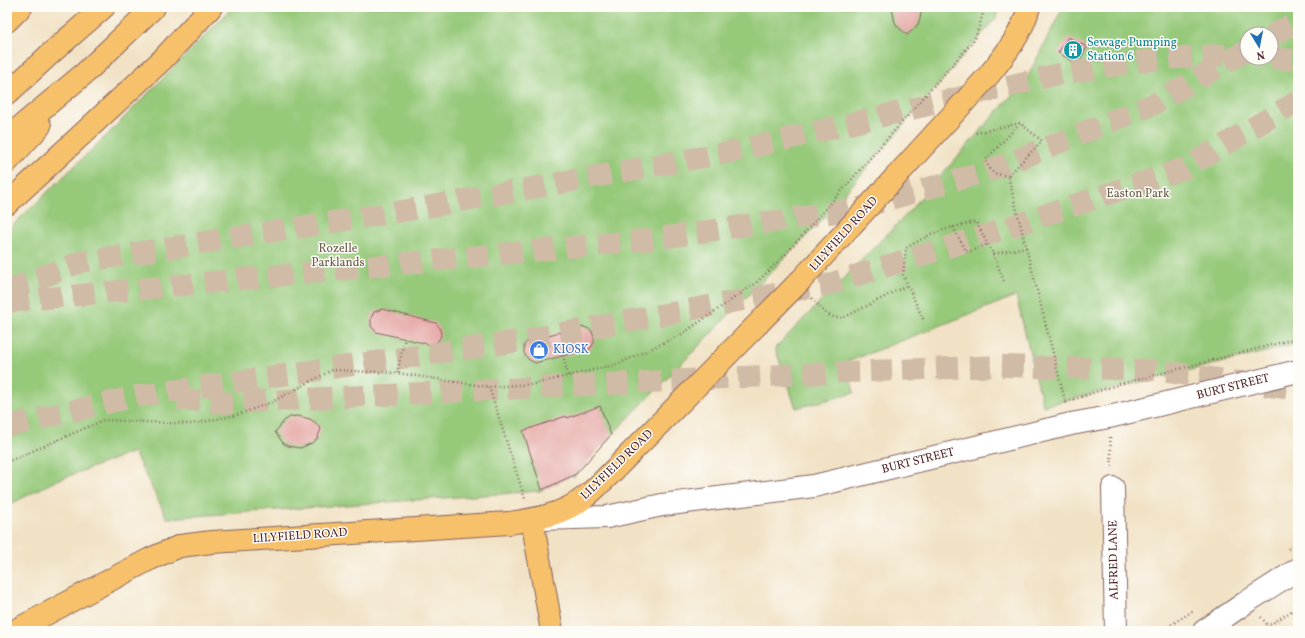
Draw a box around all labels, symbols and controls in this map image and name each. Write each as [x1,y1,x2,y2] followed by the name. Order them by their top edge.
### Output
[1239,26,1279,66] north arrow
[1087,35,1177,65] place label: Sewage Pumping Station 6
[1062,39,1084,61] building icon: Sewage Pumping Station 6
[1255,46,1266,62] text: N
[1107,186,1170,202] park label: Easton Park
[806,193,882,275] street label: LILYFIELD ROAD
[311,241,365,271] park label: Rozelle Parklands
[528,339,550,361] shop icon: KIOSK
[553,342,589,358] place label: KIOSK
[1195,370,1271,404] street label: BURT STREET
[577,426,657,504] street label: LILYFIELD ROAD
[880,444,956,478] street label: BURT STREET
[1105,520,1123,600] street label: ALFRED LANE
[252,525,348,547] street label: LILYFIELD ROAD

